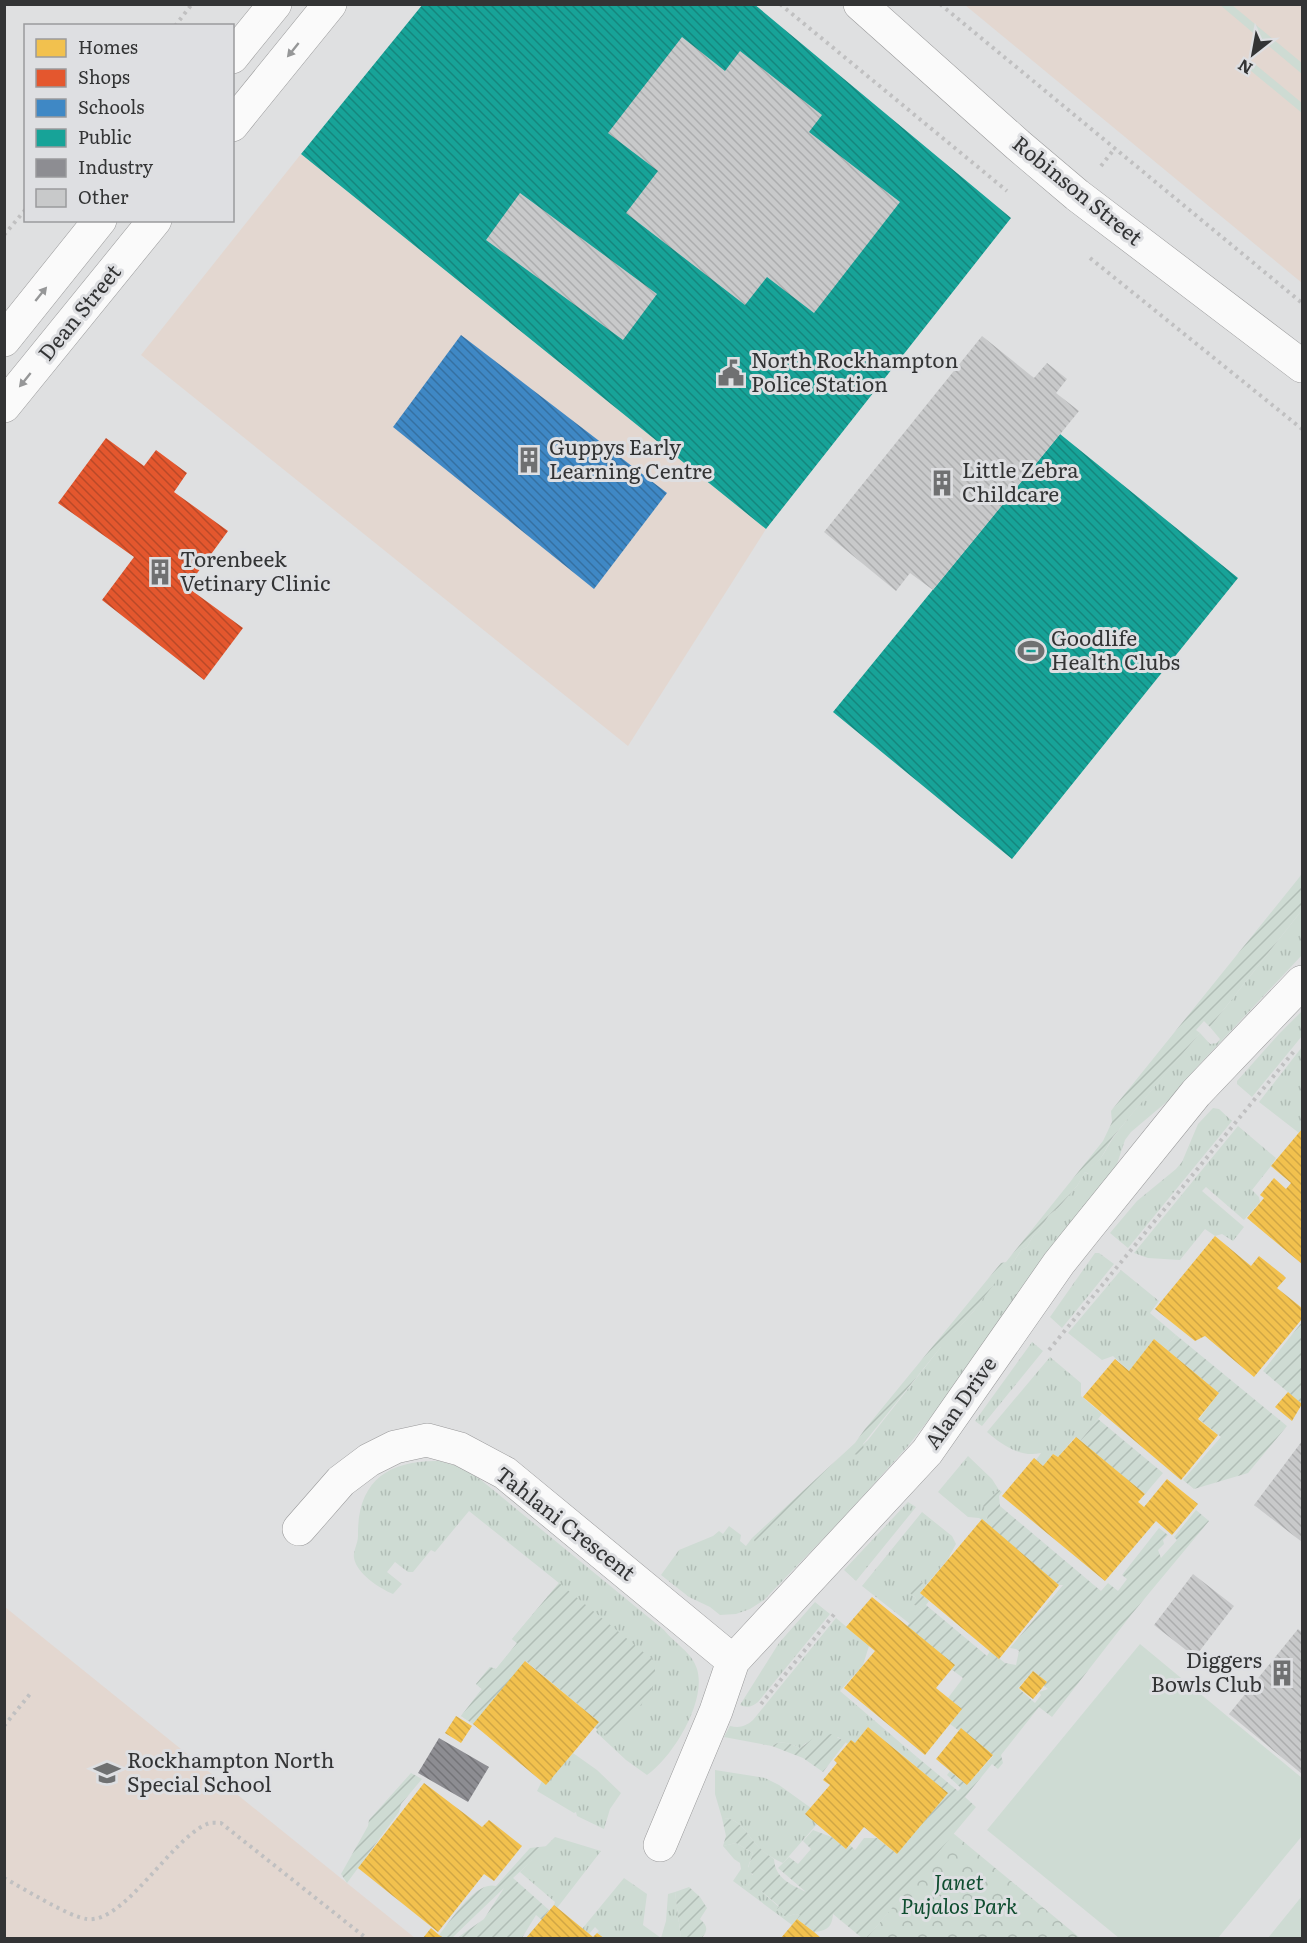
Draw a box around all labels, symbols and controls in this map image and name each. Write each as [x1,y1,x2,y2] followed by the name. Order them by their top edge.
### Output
[24,24,234,222] legend
[1223,24,1283,84] north arrow
[78,33,138,60] text: Homes
[286,42,299,58] one-way arrow
[1233,54,1257,81] text: N
[78,63,130,90] text: Shops
[78,93,144,120] text: Schools
[78,123,132,150] text: Public
[1007,127,1151,252] street label: Robinson Street
[78,153,154,180] text: Industry
[78,183,129,210] text: Other
[29,256,127,366] street label: Dean Street
[35,286,48,302] one-way arrow
[751,343,958,398] place label: North Rockhampton Police Station
[716,358,746,388] public building icon: North Rockhampton Police Station
[19,372,32,388] one-way arrow
[549,430,712,485] place label: Guppys Early Learning Centre
[514,445,544,475] building icon: Guppys Early Learning Centre
[962,453,1079,508] place label: Little Zebra Childcare
[927,468,957,498] building icon: Little Zebra Childcare
[180,542,331,597] place label: Torenbeek Vetinary Clinic
[145,557,175,587] building icon: Torenbeek Vetinary Clinic
[1051,621,1180,676] place label: Goodlife Health Clubs
[1016,636,1046,666] sports icon: Goodlife Health Clubs
[916,1349,1002,1454] street label: Alan Drive
[490,1458,643,1587] street label: Tahlani Crescent
[1151,1643,1262,1698] place label: Diggers Bowls Club
[1267,1658,1297,1688] building icon: Diggers Bowls Club
[127,1743,334,1798] place label: Rockhampton North Special School
[92,1758,122,1788] school or university icon: Rockhampton North Special School
[901,1865,1018,1920] park label: Janet Pujalos Park

